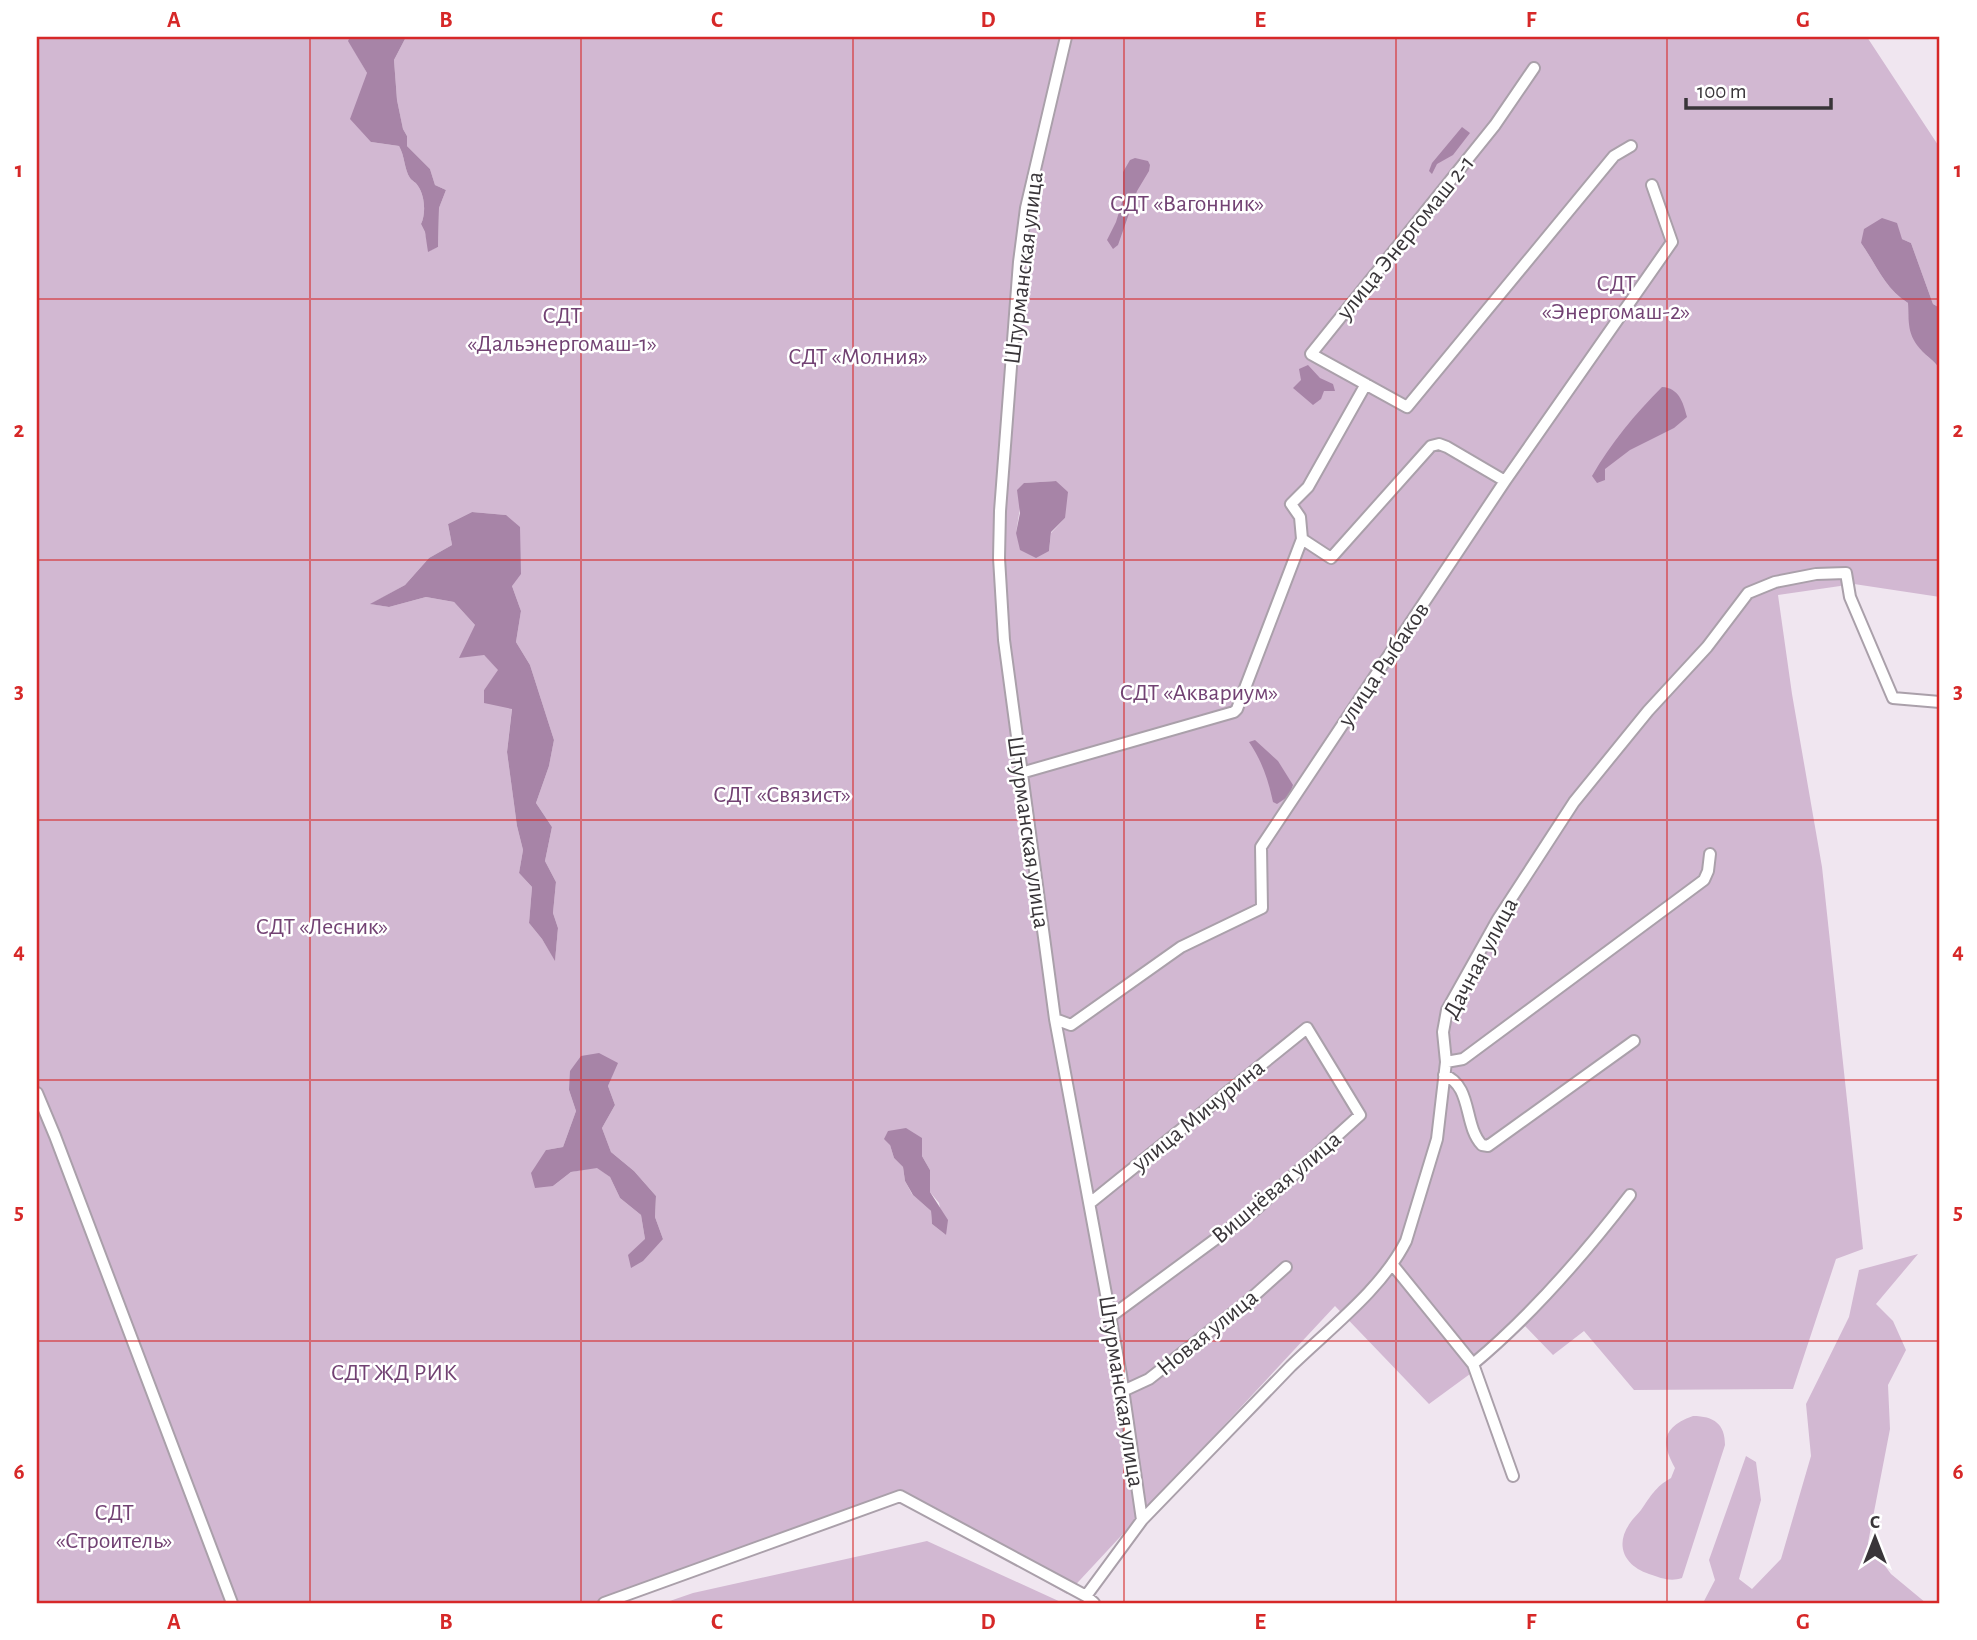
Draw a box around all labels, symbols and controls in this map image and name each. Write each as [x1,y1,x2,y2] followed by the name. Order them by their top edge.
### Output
[167,9,181,32] text: A
[439,9,453,32] text: B
[711,9,723,32] text: C
[980,9,996,32] text: D
[1254,9,1266,32] text: E
[1526,9,1537,32] text: F
[1796,9,1810,32] text: G
[1686,66,1832,110] scale bar
[1697,81,1747,102] text: 100 m
[1332,151,1479,325] street label: улица Энергомаш 2-1
[15,159,23,182] text: 1
[1954,159,1962,182] text: 1
[1000,170,1048,366] street label: Штурманская улица
[1110,192,1264,216] park label: СДТ «Вагонник»
[1542,272,1690,324] park label: СДТ «Энергомаш-2»
[467,304,657,356] park label: СДТ «Дальэнергомаш-1»
[788,345,928,369] park label: СДТ «Молния»
[14,419,25,442] text: 2
[1953,419,1964,442] text: 2
[1333,598,1434,732] street label: улица Рыбаков
[14,680,24,703] text: 3
[1953,680,1963,703] text: 3
[1120,681,1278,705] park label: СДТ «Аквариум»
[1003,734,1053,930] street label: Штурманская улица
[713,783,851,807] park label: СДТ «Связист»
[1439,894,1523,1023] street label: Дачная улица
[256,915,388,939] park label: СДТ «Лесник»
[13,940,25,963] text: 4
[1952,940,1964,963] text: 4
[1127,1055,1269,1177] street label: улица Мичурина
[1207,1127,1346,1249] street label: Вишнёвая улица
[14,1201,24,1224] text: 5
[1953,1201,1963,1224] text: 5
[1153,1285,1263,1381] street label: Новая улица
[1094,1293,1148,1489] street label: Штурманская улица
[331,1361,457,1385] park label: СДТ ЖД РИК
[13,1461,25,1484] text: 6
[1952,1461,1964,1484] text: 6
[55,1501,173,1553] park label: СДТ «Строитель»
[1840,1504,1910,1574] north arrow
[1870,1513,1880,1532] text: С
[167,1611,181,1634] text: A
[439,1611,453,1634] text: B
[711,1611,723,1634] text: C
[980,1611,996,1634] text: D
[1254,1611,1266,1634] text: E
[1526,1611,1537,1634] text: F
[1796,1611,1810,1634] text: G

